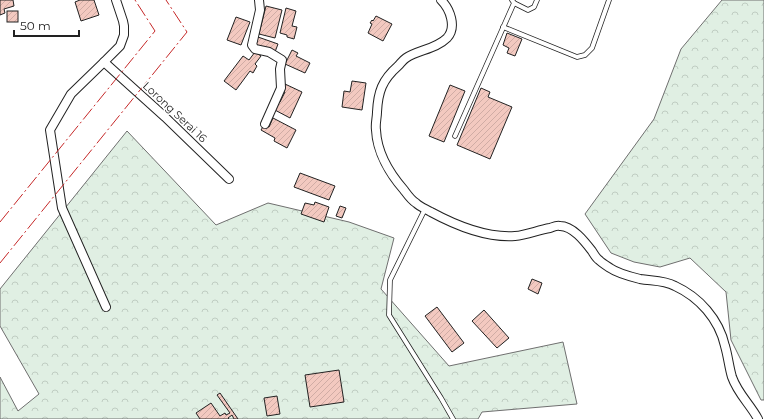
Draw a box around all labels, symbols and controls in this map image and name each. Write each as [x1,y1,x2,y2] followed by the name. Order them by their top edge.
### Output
[14,12,79,38] scale bar
[20,18,51,33] text: 50 m
[140,79,210,146] street label: Lorong Serai 16

